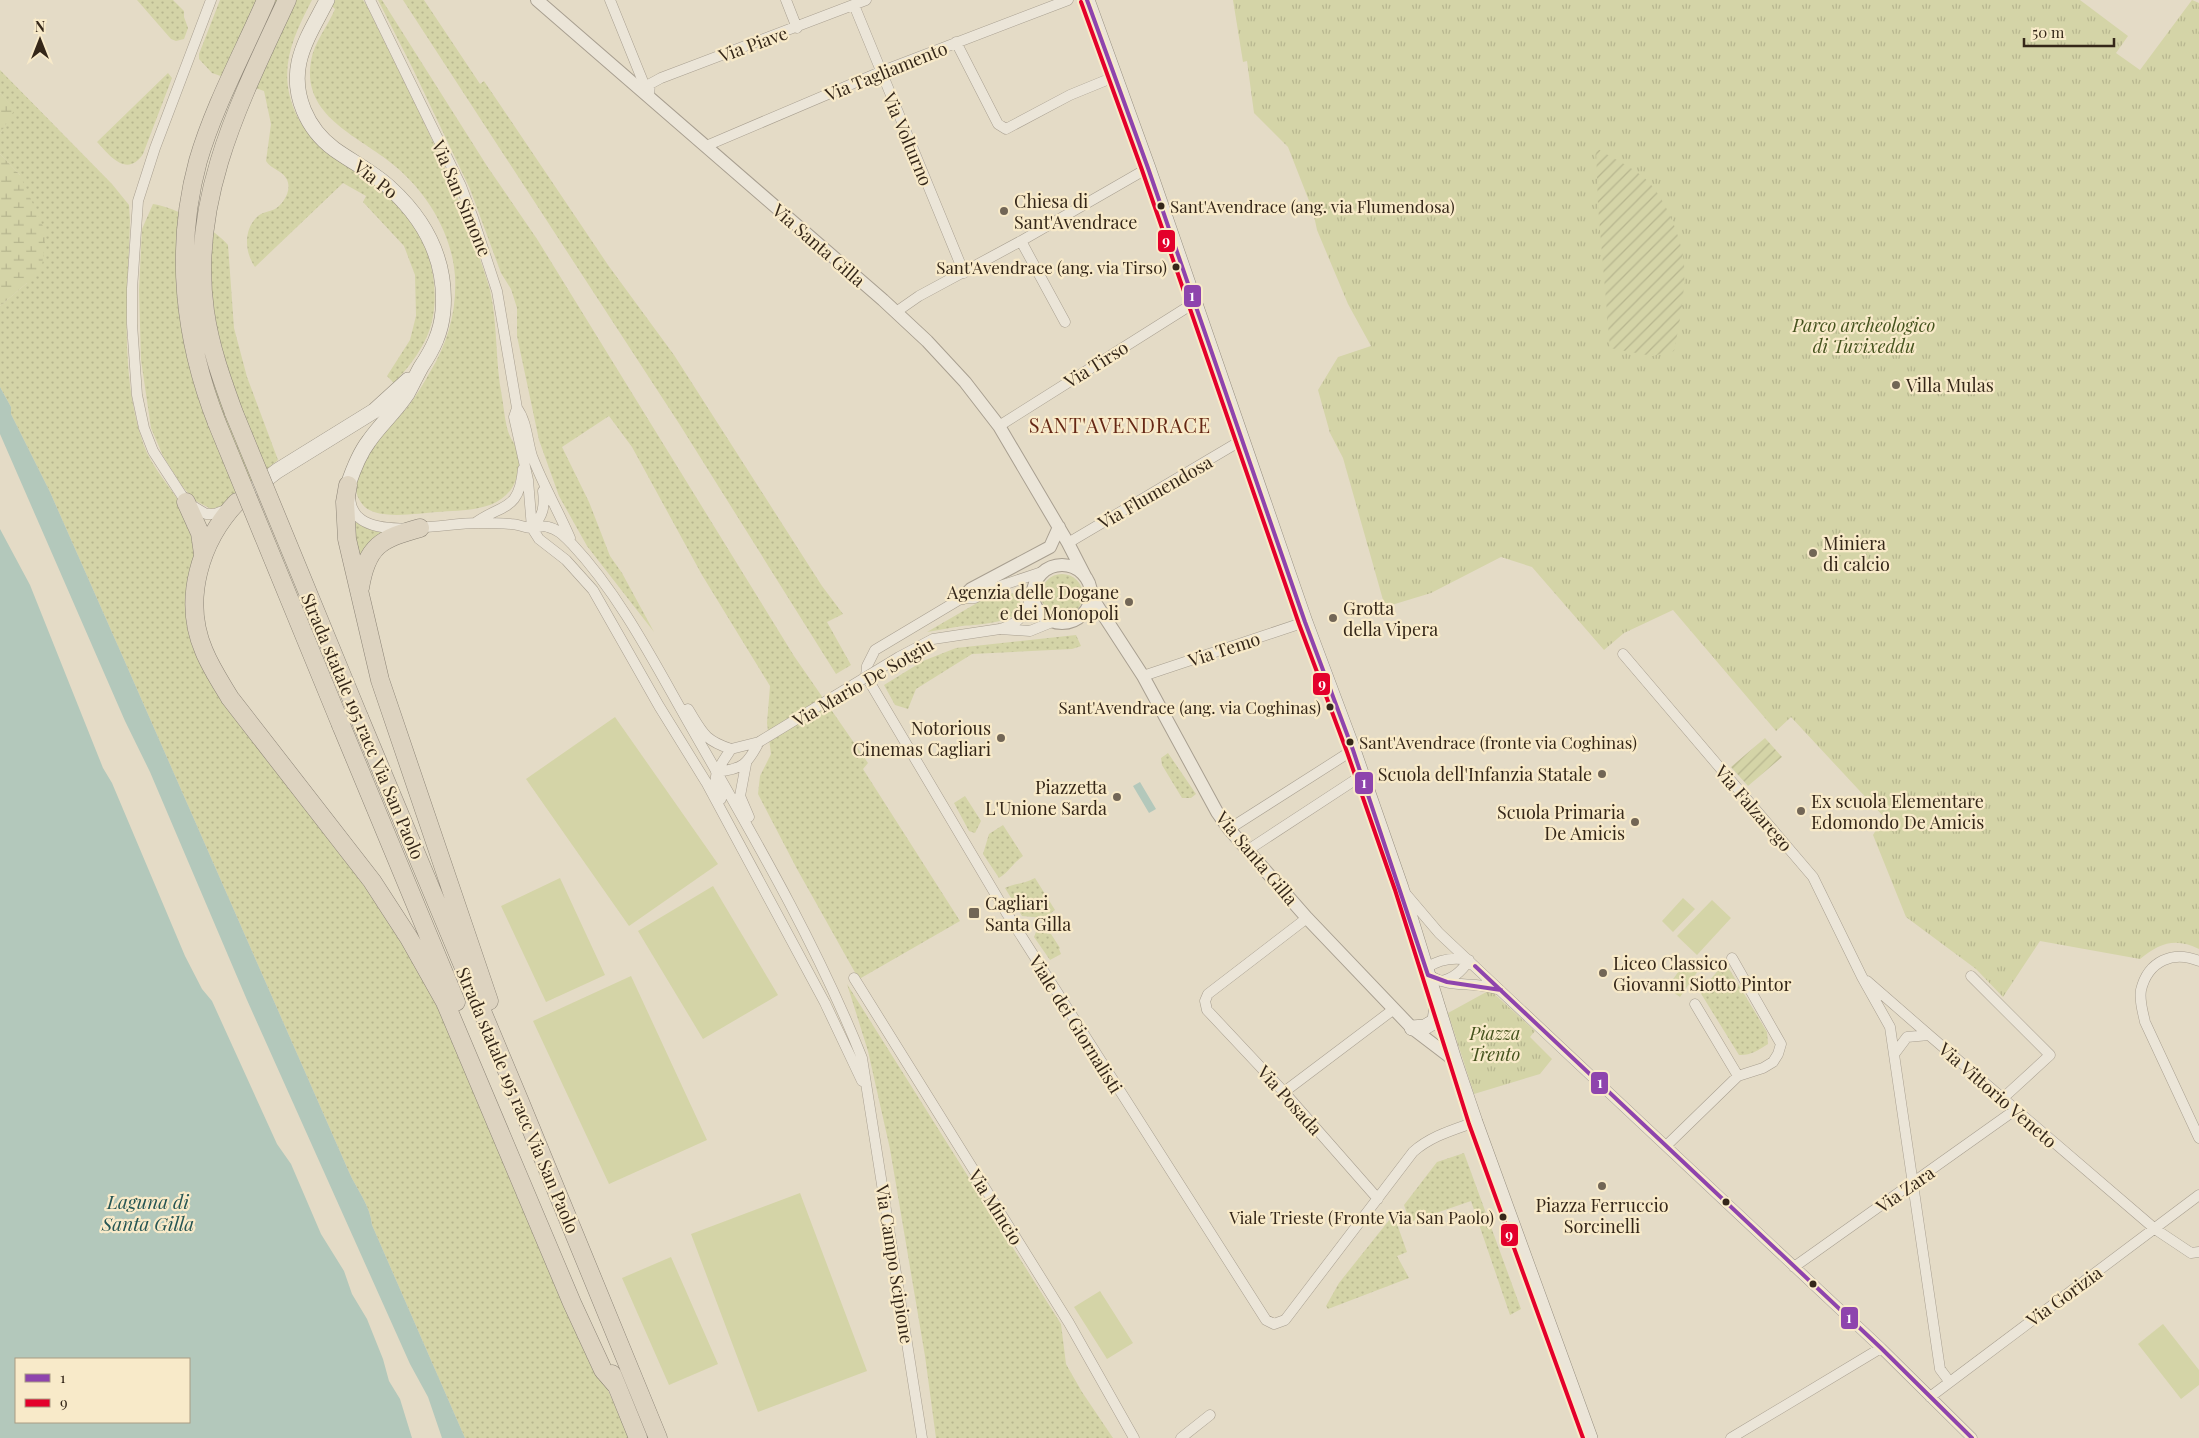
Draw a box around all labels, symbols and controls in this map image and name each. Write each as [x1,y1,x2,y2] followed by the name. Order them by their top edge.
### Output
[15,15,65,65] north arrow
[2024,15,2114,47] scale bar
[35,17,45,36] text: N
[714,20,791,68] street label: Via Piave
[2032,22,2065,42] text: 50 m
[820,36,951,107] street label: Via Tagliamento
[877,88,938,189] street label: Via Volturno
[426,135,497,260] street label: Via San Simone
[348,154,403,204] street label: Via Po
[1014,189,1137,234] place label: Chiesa di Sant'Avendrace
[1170,195,1455,217] place label: Sant'Avendrace (ang. via Flumendosa)
[767,197,871,292] street label: Via Santa Gilla
[1156,201,1166,211] marker: Sant'Avendrace (ang. via Flumendosa)
[998,205,1010,217] marker: Chiesa di Sant'Avendrace
[1157,229,1176,253] line badge: 9
[1162,231,1170,250] text: 9
[936,256,1167,278] place label: Sant'Avendrace (ang. via Tirso)
[1171,262,1181,272] marker: Sant'Avendrace (ang. via Tirso)
[1183,284,1202,308] line badge: 1
[1189,286,1195,305] text: 1
[1792,313,1936,358] park label: Parco archeologico di Tuvixeddu
[1059,335,1133,394] street label: Via Tirso
[1905,373,1994,397] place label: Villa Mulas
[1890,379,1902,391] marker: Villa Mulas
[1029,411,1211,438] district label: SANT'AVENDRACE
[1093,450,1217,535] street label: Via Flumendosa
[1823,531,1890,576] place label: Miniera di calcio
[1807,547,1819,559] marker: Miniera di calcio
[946,580,1119,625] place label: Agenzia delle Dogane e dei Monopoli
[296,589,430,863] street label: Strada statale 195 racc Via San Paolo
[1123,596,1135,608] marker: Agenzia delle Dogane e dei Monopoli
[1343,596,1438,641] place label: Grotta della Vipera
[1327,612,1339,624] marker: Grotta della Vipera
[1184,626,1263,672] street label: Via Temo
[787,632,938,733] street label: Via Mario De Sotgiu
[1312,672,1331,696] line badge: 9
[1318,674,1326,693] text: 9
[1059,696,1321,718] place label: Sant'Avendrace (ang. via Coghinas)
[1325,702,1335,712] marker: Sant'Avendrace (ang. via Coghinas)
[852,716,991,761] place label: Notorious Cinemas Cagliari
[1359,731,1637,753] place label: Sant'Avendrace (fronte via Coghinas)
[995,732,1007,744] marker: Notorious Cinemas Cagliari
[1345,737,1355,747] marker: Sant'Avendrace (fronte via Coghinas)
[1709,759,1798,856] street label: Via Falzarego
[1378,762,1592,786] place label: Scuola dell'Infanzia Statale
[1596,768,1608,780] marker: Scuola dell'Infanzia Statale
[1354,771,1374,795] line badge: 1
[1361,773,1367,792] text: 1
[985,775,1107,820] place label: Piazzetta L'Unione Sarda
[1811,789,1984,834] place label: Ex scuola Elementare Edomondo De Amicis
[1111,791,1123,803] marker: Piazzetta L'Unione Sarda
[1497,800,1625,845] place label: Scuola Primaria De Amicis
[1210,805,1303,910] street label: Via Santa Gilla
[1795,805,1807,817] marker: Ex scuola Elementare Edomondo De Amicis
[1629,816,1641,828] marker: Scuola Primaria De Amicis
[985,891,1071,936] place label: Cagliari Santa Gilla
[967,906,981,920] marker: Cagliari Santa Gilla
[1023,950,1128,1098] street label: Viale dei Giornalisti
[1613,951,1792,996] place label: Liceo Classico Giovanni Siotto Pintor
[451,963,585,1237] street label: Strada statale 195 racc Via San Paolo
[1597,967,1609,979] marker: Liceo Classico Giovanni Siotto Pintor
[1469,1021,1520,1066] park label: Piazza Trento
[1933,1036,2062,1153] street label: Via Vittorio Veneto
[1252,1059,1328,1140] street label: Via Posada
[1590,1071,1609,1095] line badge: 1
[1597,1073,1603,1092] text: 1
[1870,1160,1939,1218] street label: Via Zara
[963,1164,1029,1249] street label: Via Mincio
[1596,1180,1608,1192] marker: Piazza Ferruccio Sorcinelli
[870,1182,919,1345] street label: Via Campo Scipione
[101,1188,194,1236] water label: Laguna di Santa Gilla
[1535,1193,1669,1238] place label: Piazza Ferruccio Sorcinelli
[1721,1197,1731,1207] unlabelled marker
[1228,1206,1494,1228] place label: Viale Trieste (Fronte Via San Paolo)
[1498,1212,1508,1222] marker: Viale Trieste (Fronte Via San Paolo)
[1500,1223,1519,1247] line badge: 9
[1505,1225,1513,1244] text: 9
[2021,1260,2107,1332] street label: Via Gorizia
[1808,1279,1818,1289] unlabelled marker
[1840,1306,1859,1330] line badge: 1
[1846,1308,1852,1327] text: 1
[15,1358,190,1423] legend
[60,1367,66,1387] text: 1
[60,1392,68,1412] text: 9

